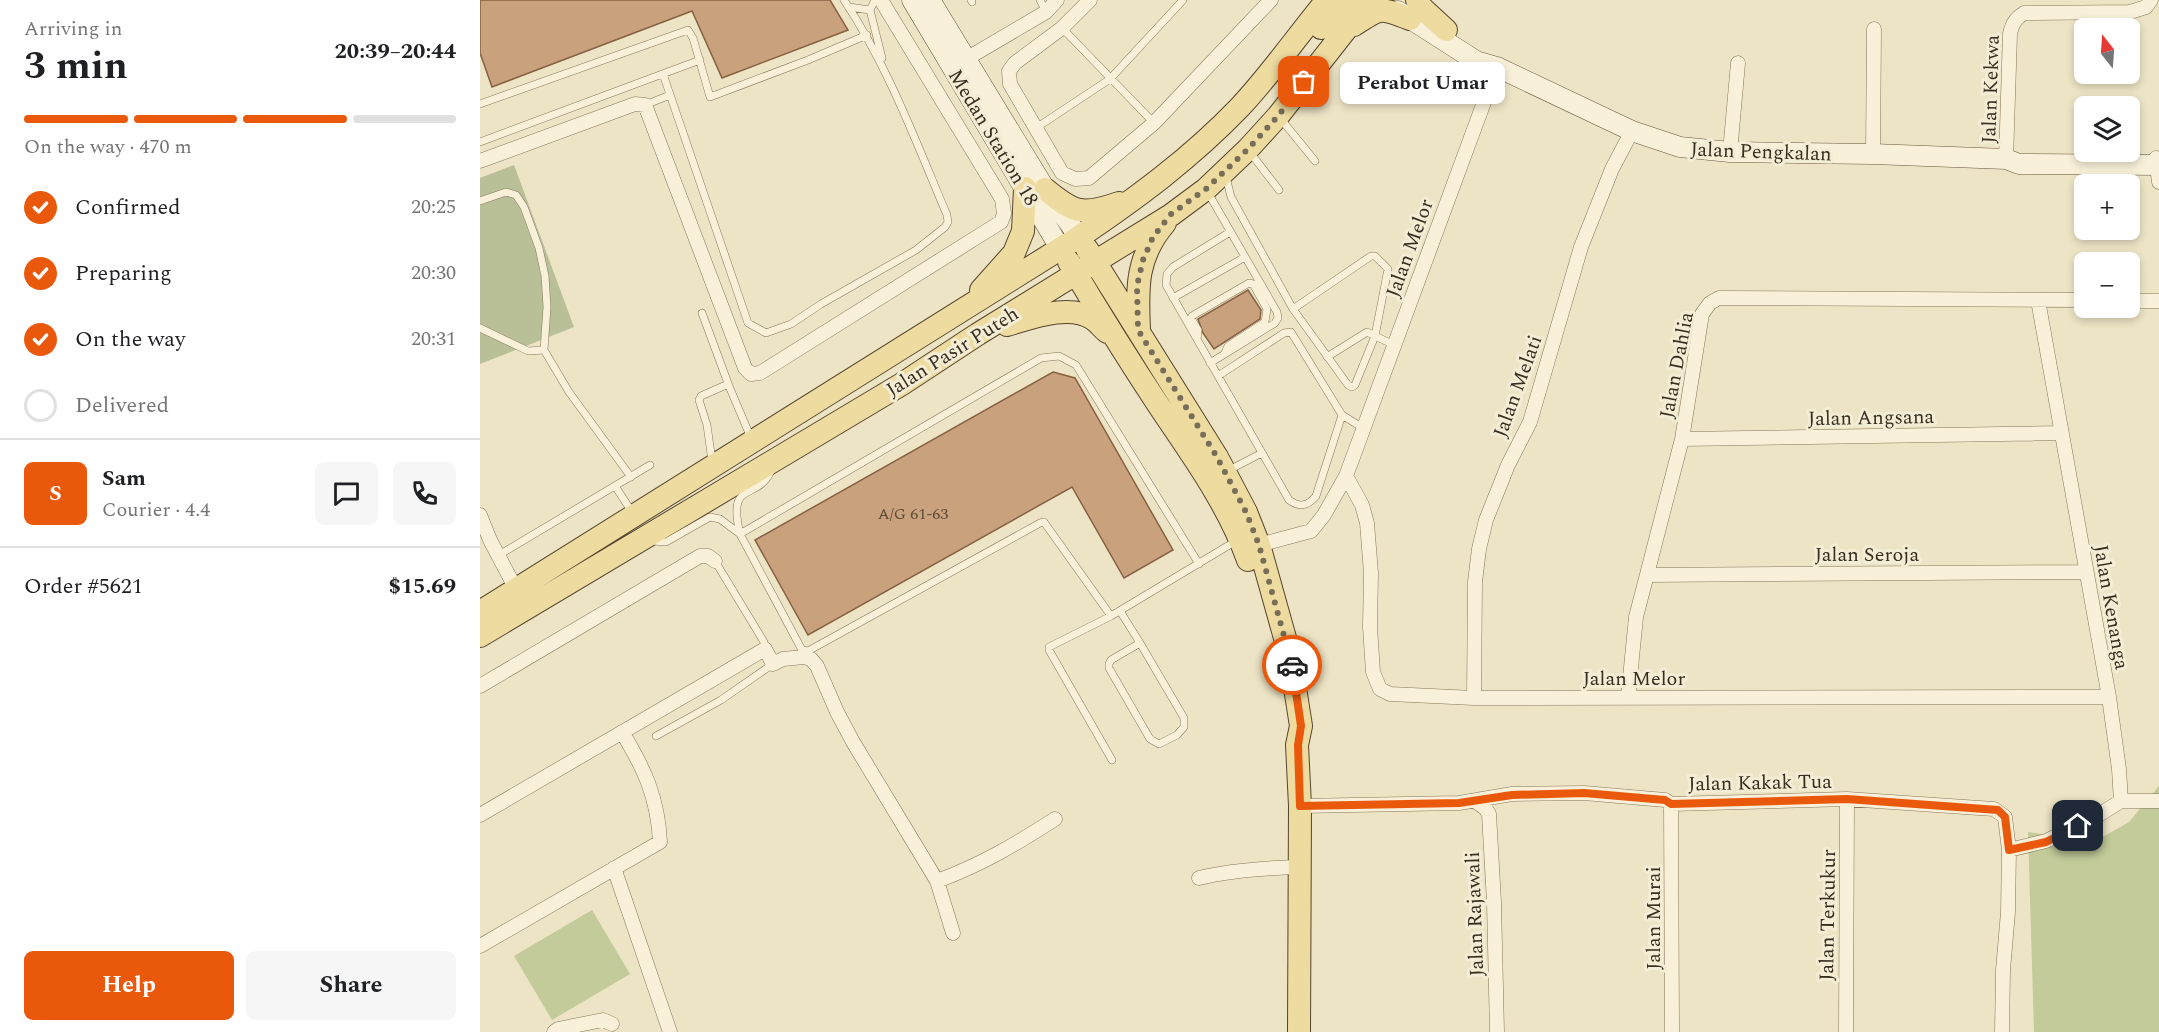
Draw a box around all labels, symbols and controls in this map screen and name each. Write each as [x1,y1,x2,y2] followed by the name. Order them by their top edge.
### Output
[24,14,122,44] text: Arriving in
[2074,18,2140,84] north arrow
[2074,18,2140,318] map controls
[1974,34,2008,144] street label: Jalan Kekwa
[334,35,456,68] text: 20:39–20:44
[24,37,128,96] text: 3 min
[1278,56,1329,107] pin
[1340,61,1505,103] callout: Perabot Umar
[940,63,1046,212] street label: Medan Station 18
[1287,65,1320,98] icon: bag
[1357,68,1488,98] text: Perabot Umar
[2074,96,2140,162] button: layers
[24,132,192,162] text: On the way · 470 m
[1690,135,1832,169] street label: Jalan Pengkalan
[2074,174,2140,240] button: +
[24,191,57,224] icon: check
[75,191,181,224] text: Confirmed
[411,192,456,222] text: 20:25
[1378,195,1442,302] street label: Jalan Melor
[2074,252,2140,318] button: −
[24,257,57,290] icon: check
[75,257,172,290] text: Preparing
[411,258,456,288] text: 20:30
[880,299,1025,405] street label: Jalan Pasir Puteh
[1652,309,1702,421] street label: Jalan Dahlia
[24,323,57,356] icon: check
[75,323,186,356] text: On the way
[411,324,456,354] text: 20:31
[1486,331,1550,442] street label: Jalan Melati
[75,389,169,422] text: Delivered
[1808,402,1935,434] street label: Jalan Angsana
[102,462,146,495] text: Sam
[315,462,378,525] button: chat
[393,462,456,525] button: phone
[49,477,62,510] text: S
[102,495,210,525] text: Courier · 4.4
[878,502,948,526] house number: A/G 61-63
[1815,540,1920,570] street label: Jalan Seroja
[2085,542,2137,672] street label: Jalan Kenanga
[24,570,143,603] text: Order #5621
[388,570,456,603] text: $15.69
[1262,635,1322,695] courier
[1276,649,1309,682] icon: car
[1583,664,1685,694] street label: Jalan Melor
[1688,767,1832,799] street label: Jalan Kakak Tua
[2052,800,2103,851] pin
[2061,809,2094,842] icon: home
[1812,849,1844,981] street label: Jalan Terkukur
[1458,851,1492,977] street label: Jalan Rajawali
[1639,866,1669,970] street label: Jalan Murai
[24,951,234,1020] button: Help
[246,951,456,1020] button: Share

